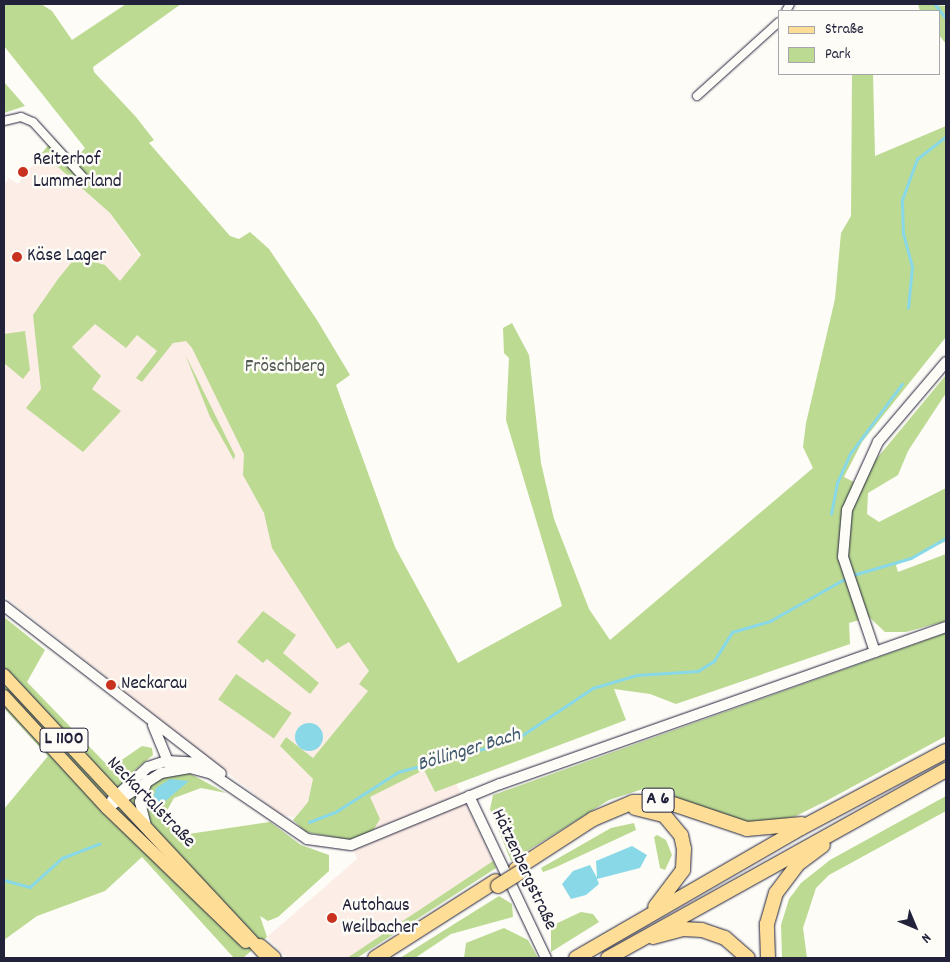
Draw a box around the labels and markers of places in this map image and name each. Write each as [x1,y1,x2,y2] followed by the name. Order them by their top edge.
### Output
[33,150,122,194] place label: Reiterhof Lummerland
[17,166,29,178] marker: Reiterhof Lummerland
[27,246,106,268] place label: Käse Lager
[11,251,23,263] marker: Käse Lager
[121,674,187,696] place label: Neckarau
[105,679,117,691] marker: Neckarau
[342,896,418,940] place label: Autohaus Weilbacher
[326,912,338,924] marker: Autohaus Weilbacher

